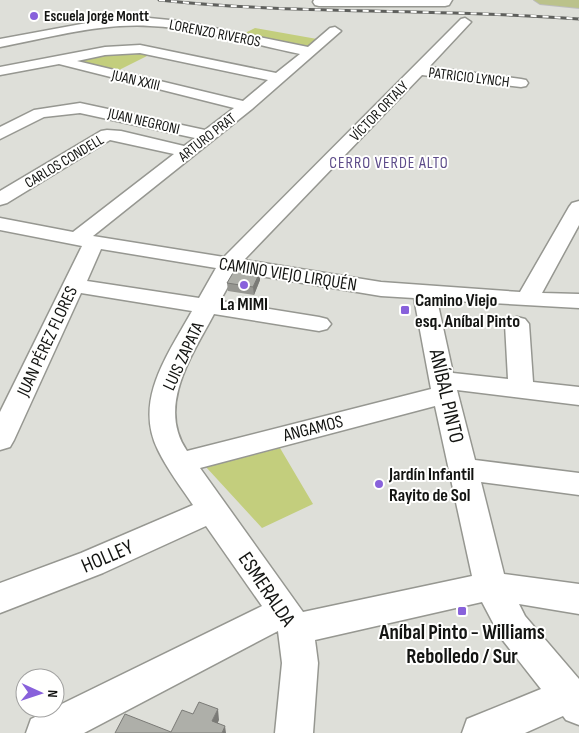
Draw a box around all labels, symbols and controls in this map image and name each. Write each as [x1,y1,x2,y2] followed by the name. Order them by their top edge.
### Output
[44,7,149,26] place label: Escuela Jorge Montt
[28,10,40,22] marker: Escuela Jorge Montt
[168,15,262,52] street label: LORENZO RIVEROS
[427,63,510,92] street label: PATRICIO LYNCH
[109,66,162,95] street label: JUAN XXIII
[346,77,413,145] street label: VÍCTOR ORTALY
[105,104,182,139] street label: JUAN NEGRONI
[174,109,240,167] street label: ARTURO PRAT
[21,130,108,192] street label: CARLOS CONDELL
[329,154,449,173] district label: CERRO VERDE ALTO
[218,253,358,296] street label: CAMINO VIEJO LIRQUÉN
[238,279,250,291] marker: La MIMI
[12,283,82,401] street label: JUAN PÉREZ FLORES
[415,290,520,332] place label: Camino Viejo esq. Aníbal Pinto
[220,294,268,315] place label: La MIMI
[399,304,411,316] marker: Camino Viejo esq. Aníbal Pinto
[158,318,209,394] street label: LUIS ZAPATA
[423,346,469,446] street label: ANÍBAL PINTO
[280,411,345,446] street label: ANGAMOS
[388,464,474,506] place label: Jardín Infantil Rayito de Sol
[373,478,385,490] marker: Jardín Infantil Rayito de Sol
[77,534,137,579] street label: HOLLEY
[233,547,301,632] street label: ESMERALDA
[456,605,468,617] marker: Aníbal Pinto - Williams Rebolledo / Sur
[378,620,545,669] place label: Aníbal Pinto - Williams Rebolledo / Sur
[15,668,65,718] north arrow
[44,689,61,698] text: N

